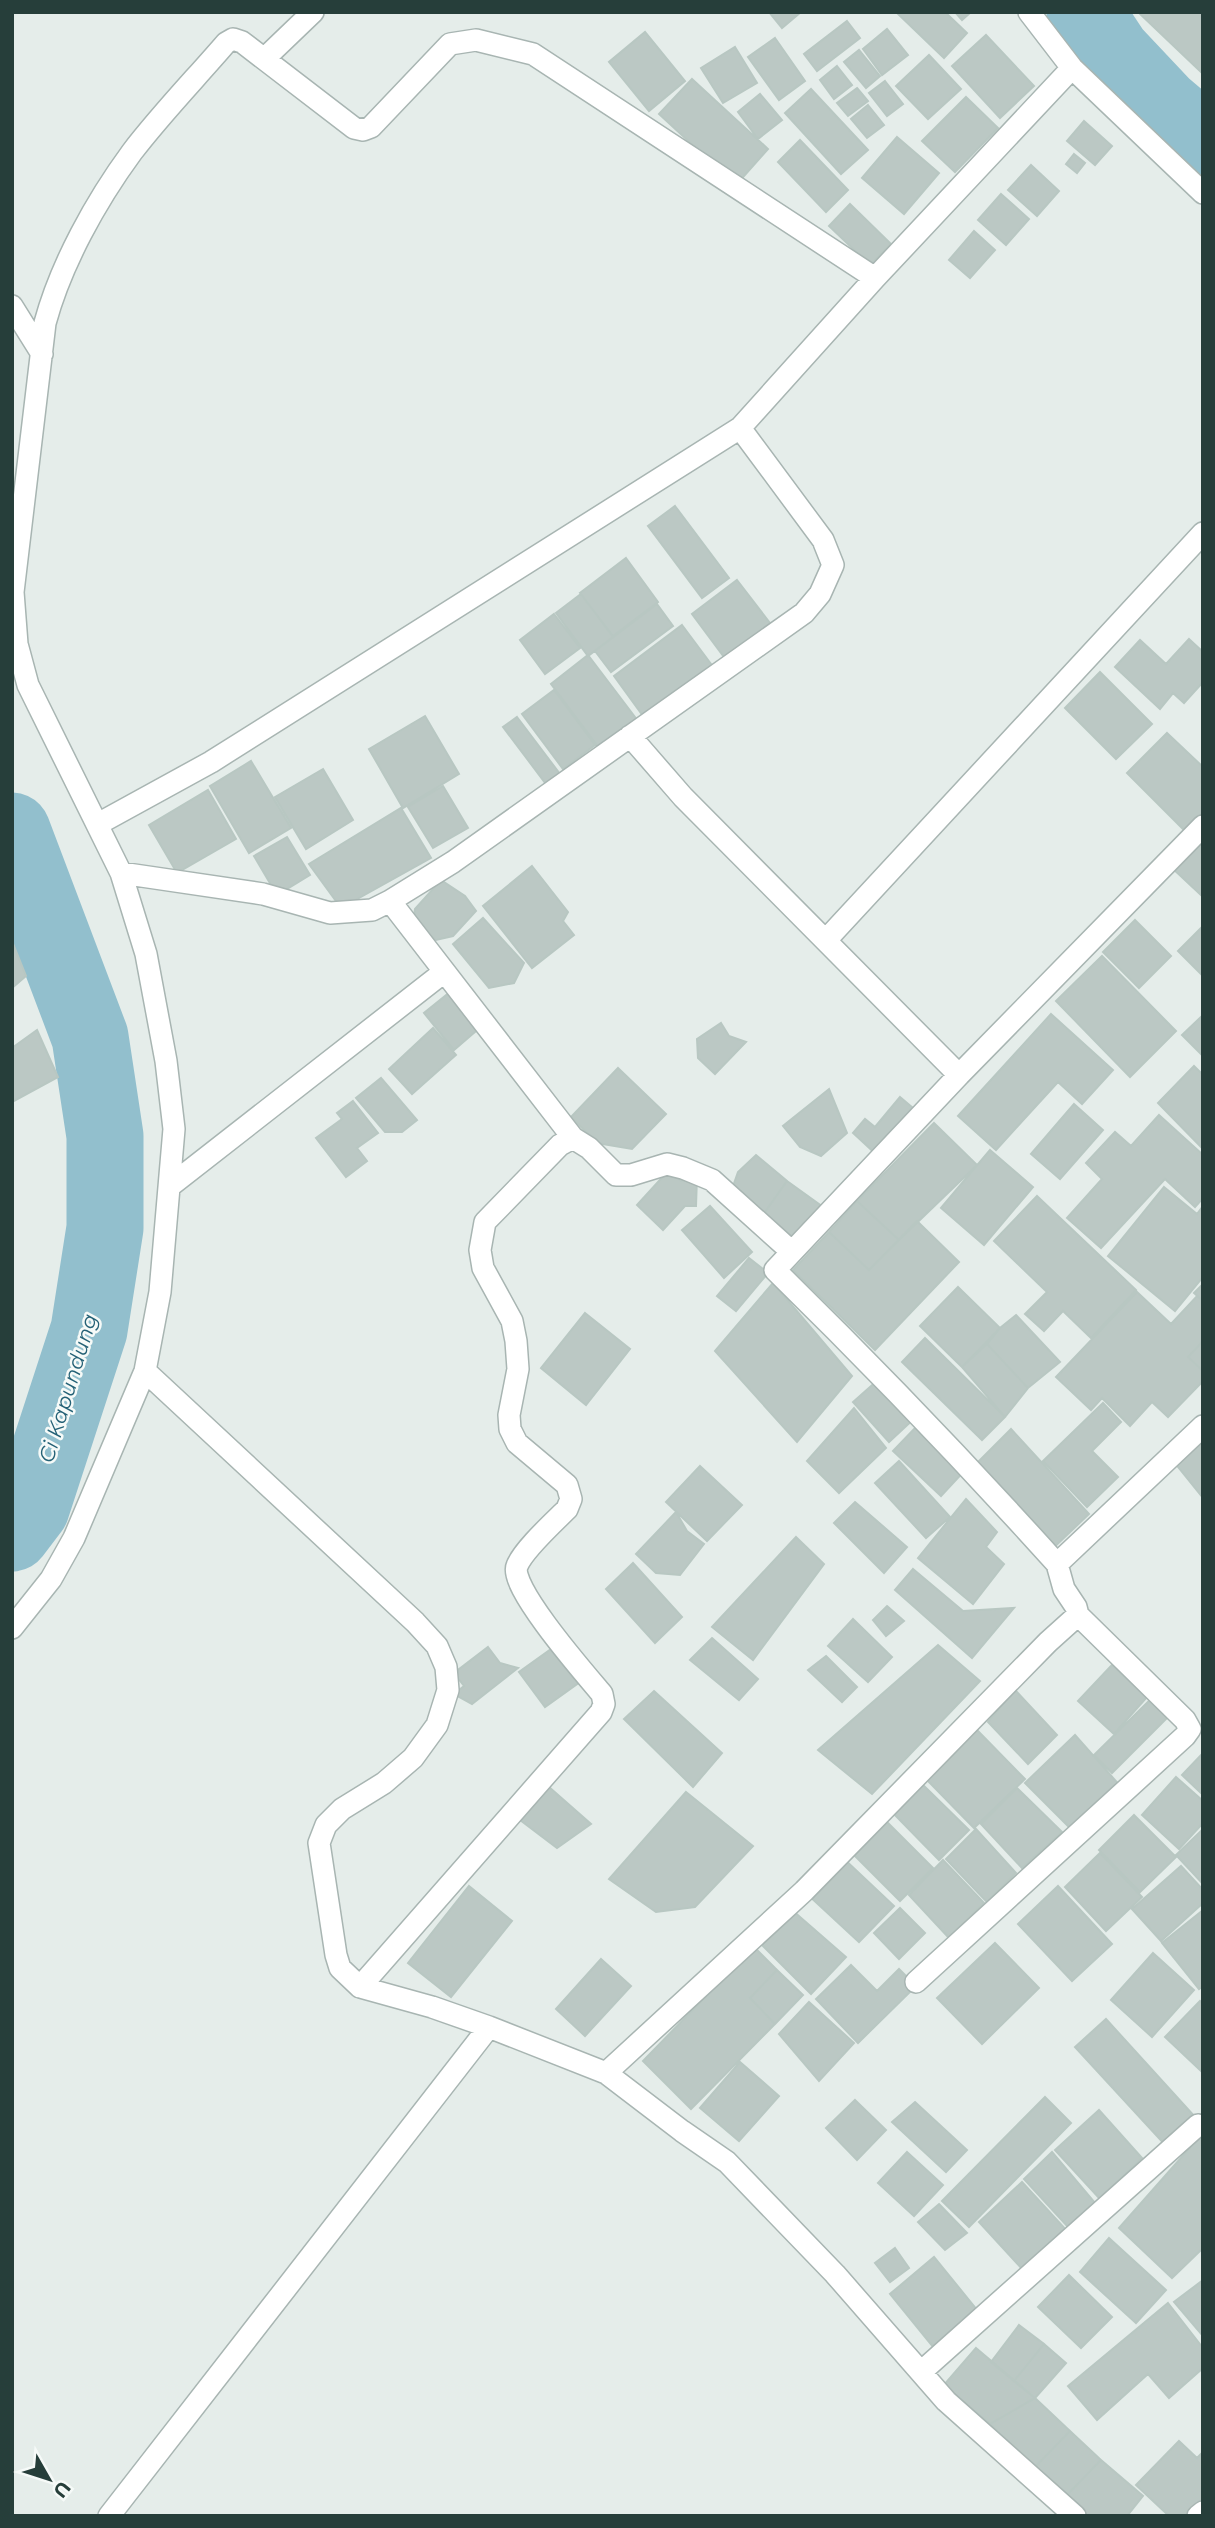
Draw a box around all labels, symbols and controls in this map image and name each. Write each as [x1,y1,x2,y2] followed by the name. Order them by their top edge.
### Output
[33,1311,103,1465] water label: Ci Kapundung
[14,2444,84,2514] north arrow
[48,2476,75,2502] text: U

